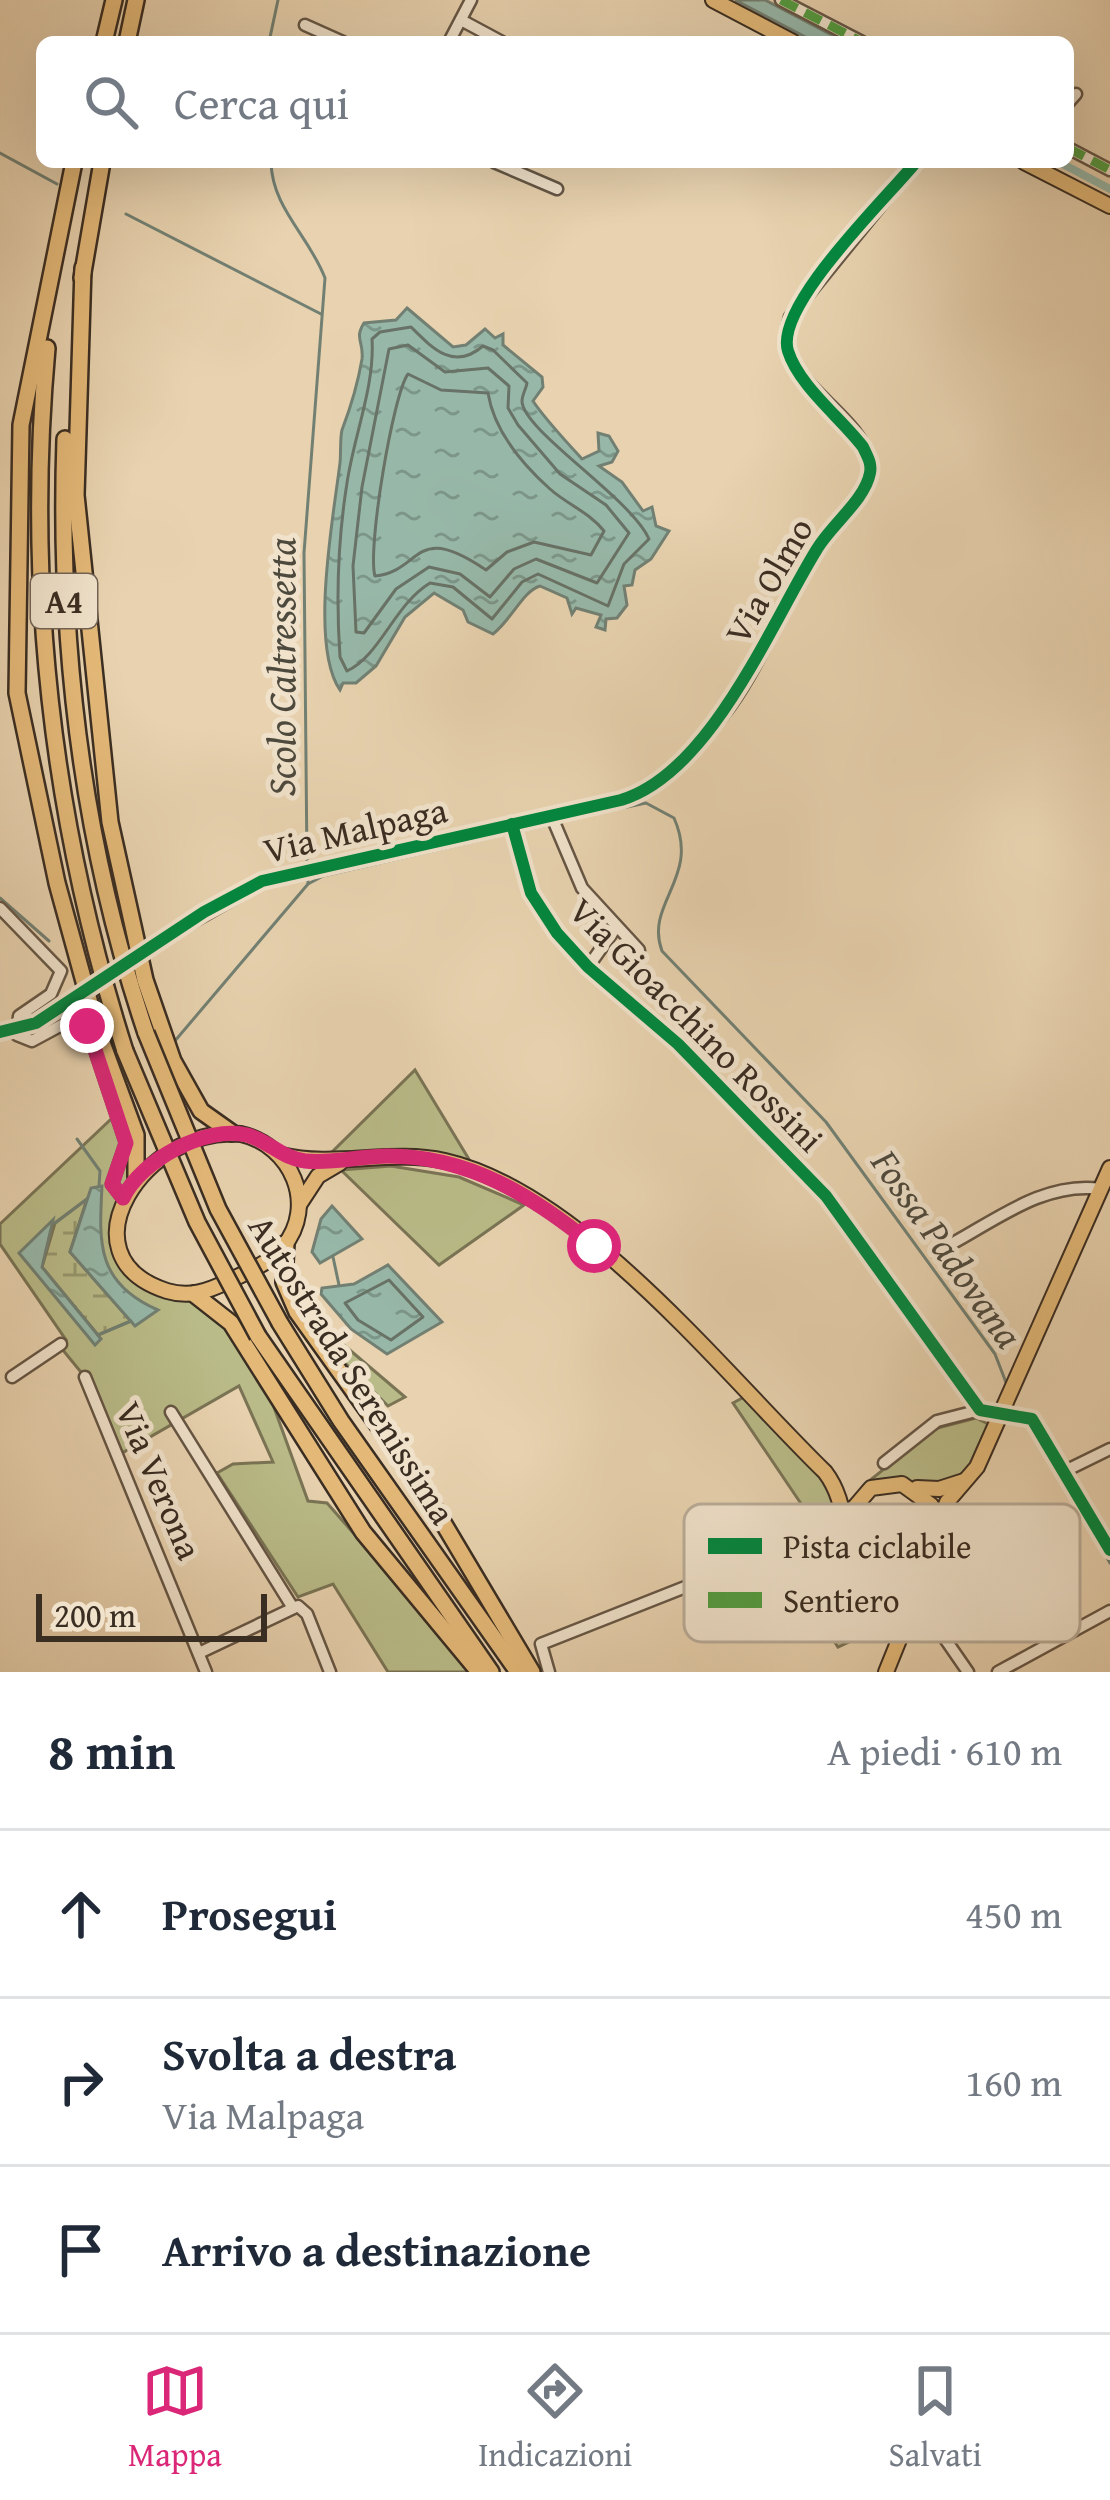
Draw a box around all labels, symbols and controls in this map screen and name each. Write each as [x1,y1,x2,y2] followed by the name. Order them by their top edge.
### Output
[36,36,1074,168] search box
[78,69,144,135] icon: search
[174,70,349,135] text: Cerca qui
[710,507,826,653] street label: Via Olmo
[252,537,309,797] water label: Scolo Caltressetta
[31,574,97,628] road number: A4
[258,782,452,876] street label: Via Malpaga
[557,884,837,1164] street label: Via Gioacchino Rossini
[60,999,114,1053] route end
[858,1136,1038,1359] water label: Fossa Padovana
[236,1204,470,1534] street label: Autostrada Serenissima
[567,1219,621,1273] route start
[103,1393,217,1567] street label: Via Verona
[684,1504,1080,1642] legend
[783,1522,972,1570] text: Pista ciclabile
[783,1576,899,1624] text: Sentiero
[36,1588,267,1641] scale bar
[54,1591,136,1639] text: 200 m
[48,1713,175,1788] text: 8 min
[827,1722,1062,1779] text: A piedi · 610 m
[48,1881,114,1947] icon: ahead
[162,1881,337,1946] text: Prosegui
[965,1885,1062,1942] text: 450 m
[162,2021,456,2086] text: Svolta a destra
[48,2049,114,2115] icon: right
[965,2053,1062,2110] text: 160 m
[162,2086,364,2143] text: Via Malpaga
[48,2217,114,2283] icon: arrive
[162,2217,591,2282] text: Arrivo a destinazione
[128,2358,222,2478] tab: Mappa
[478,2358,632,2478] tab: Indicazioni
[889,2358,982,2478] tab: Salvati

